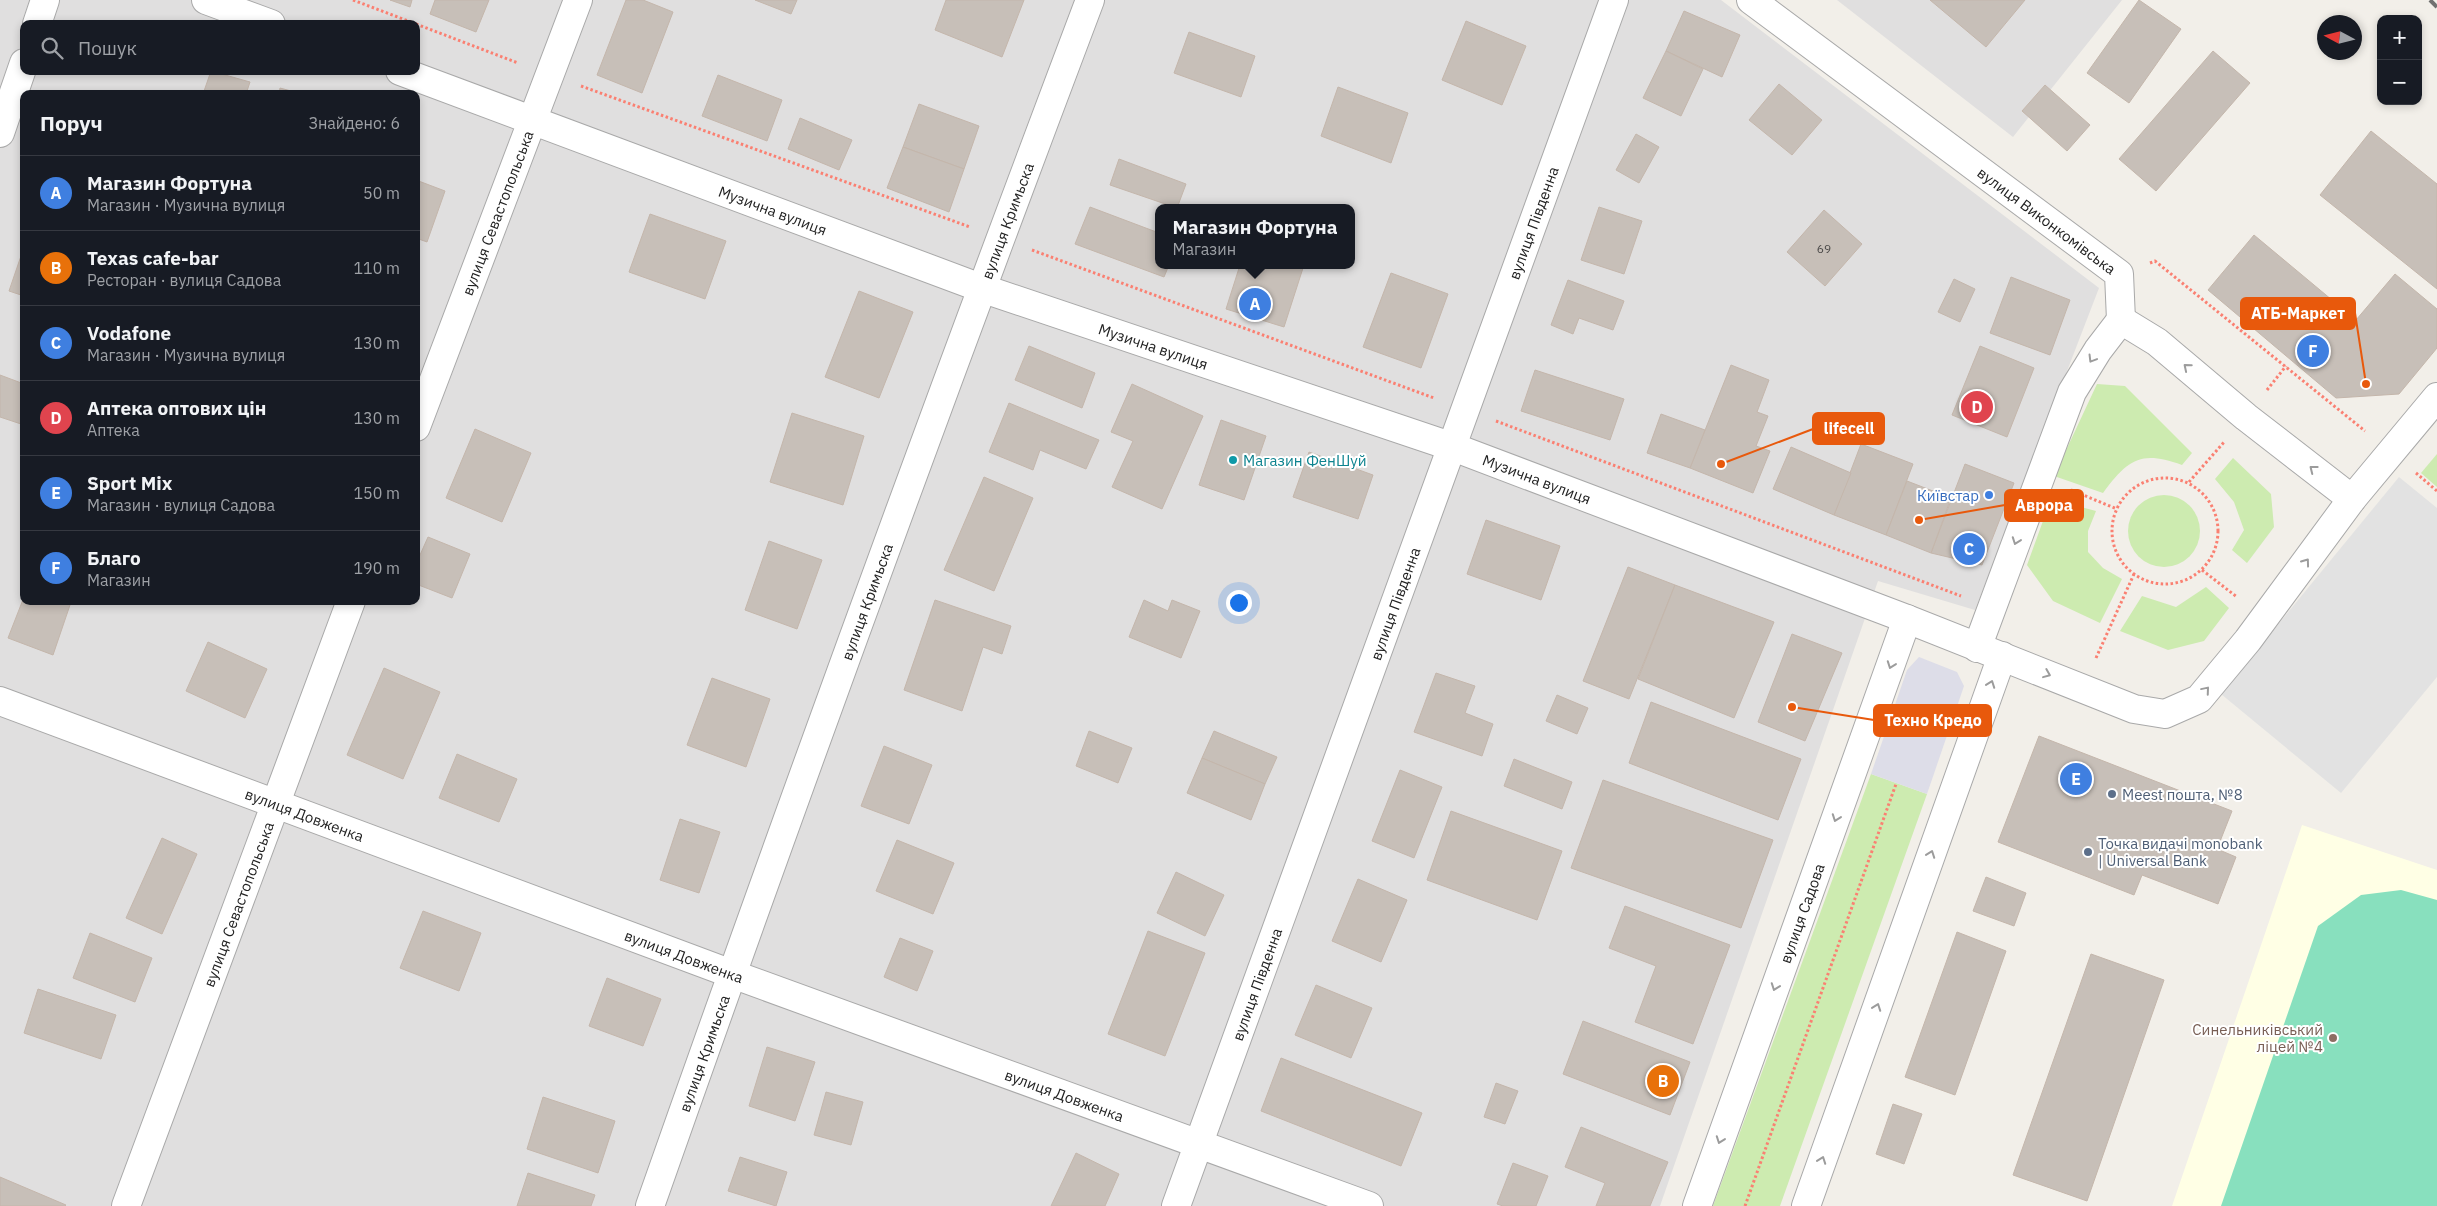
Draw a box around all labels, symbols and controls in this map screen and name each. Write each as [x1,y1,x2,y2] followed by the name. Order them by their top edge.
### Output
[2317,15,2362,60] north arrow
[2377,15,2422,105] map controls
[2377,15,2422,60] button: +
[20,20,420,75] search box
[38,34,66,62] icon: search
[78,36,137,60] text: Пошук
[2377,60,2422,105] button: −
[40,109,103,137] text: Поруч
[308,113,400,133] text: Знайдено: 6
[457,128,537,298] street label: вулиця Севастопольська
[977,160,1038,282] street label: вулиця Кримьска
[1974,163,2120,278] street label: вулиця Виконкомівська
[1504,164,1562,282] street label: вулиця Південна
[87,171,252,195] text: Магазин Фортуна
[716,181,830,239] street label: Музична вулиця
[51,183,61,203] text: A
[363,183,400,203] text: 50 m
[87,195,285,215] text: Магазин · Музична вулиця
[1155,204,1355,269] popup
[1173,215,1338,239] text: Магазин Фортуна
[1173,239,1236,259] text: Магазин
[1817,241,1831,256] house number: 69
[87,246,219,270] text: Texas cafe-bar
[51,258,61,278] text: B
[353,258,400,278] text: 110 m
[87,270,281,290] text: Ресторан · вулиця Садова
[1239,285,1271,323] pin: A
[2241,298,2355,329] callout: АТБ-Маркет
[2251,303,2345,323] text: АТБ-Маркет
[1096,319,1211,373] street label: Музична вулиця
[87,321,171,345] text: Vodafone
[2297,332,2329,370] pin: F
[51,333,61,353] text: C
[353,333,400,353] text: 130 m
[87,345,285,365] text: Магазин · Музична вулиця
[2088,354,2098,363] one-way arrow
[2183,364,2192,373] one-way arrow
[1961,388,1993,426] pin: D
[87,396,266,420] text: Аптека оптових цін
[50,408,62,428] text: D
[353,408,400,428] text: 130 m
[1813,413,1884,444] callout: lifecell
[1824,418,1875,438] text: lifecell
[87,420,140,440] text: Аптека
[1480,450,1594,508] street label: Музична вулиця
[1243,451,1367,470] place label: Магазин ФенШуй
[1227,454,1239,466] marker: Магазин ФенШуй
[2310,467,2319,475] one-way arrow
[87,471,172,495] text: Sport Mix
[51,483,61,503] text: E
[353,483,400,503] text: 150 m
[1917,486,1979,505] place label: Київстар
[1983,489,1995,501] marker: Київстар
[2005,490,2083,521] callout: Аврора
[87,495,275,515] text: Магазин · вулиця Садова
[2015,495,2073,515] text: Аврора
[1953,530,1985,568] pin: C
[2012,536,2023,545] one-way arrow
[837,541,897,663] street label: вулиця Кримьска
[1366,544,1424,663] street label: вулиця Південна
[87,546,141,570] text: Благо
[51,558,61,578] text: F
[353,558,400,578] text: 190 m
[2300,559,2308,568] one-way arrow
[87,570,151,590] text: Магазин
[1226,590,1252,616] your location
[1887,660,1897,669] one-way arrow
[2042,668,2051,678] one-way arrow
[1986,681,1996,689] one-way arrow
[2201,687,2210,696] one-way arrow
[1874,705,1991,736] callout: Техно Кредо
[1884,710,1982,730] text: Техно Кредо
[2060,760,2092,798] pin: E
[242,784,367,845] street label: вулиця Довженка
[2122,785,2243,804] place label: Meest пошта, №8
[2106,788,2118,800] marker: Meest пошта, №8
[1832,813,1842,822] one-way arrow
[199,819,278,989] street label: вулиця Севастопольська
[2098,834,2263,870] place label: Точка видачі monobank | Universal Bank
[2082,846,2094,858] marker: Точка видачі monobank | Universal Bank
[1925,850,1935,859] one-way arrow
[1775,861,1828,966] street label: вулиця Садова
[622,925,746,987] street label: вулиця Довженка
[1227,925,1286,1043] street label: вулиця Південна
[1771,983,1781,991] one-way arrow
[674,992,733,1114] street label: вулиця Кримьска
[1871,1003,1881,1012] one-way arrow
[2192,1020,2323,1056] place label: Синельниківський ліцей №4
[2327,1032,2339,1044] marker: Синельниківський ліцей №4
[1647,1062,1679,1100] pin: B
[1002,1065,1127,1125] street label: вулиця Довженка
[1716,1136,1726,1144] one-way arrow
[1816,1156,1826,1165] one-way arrow

